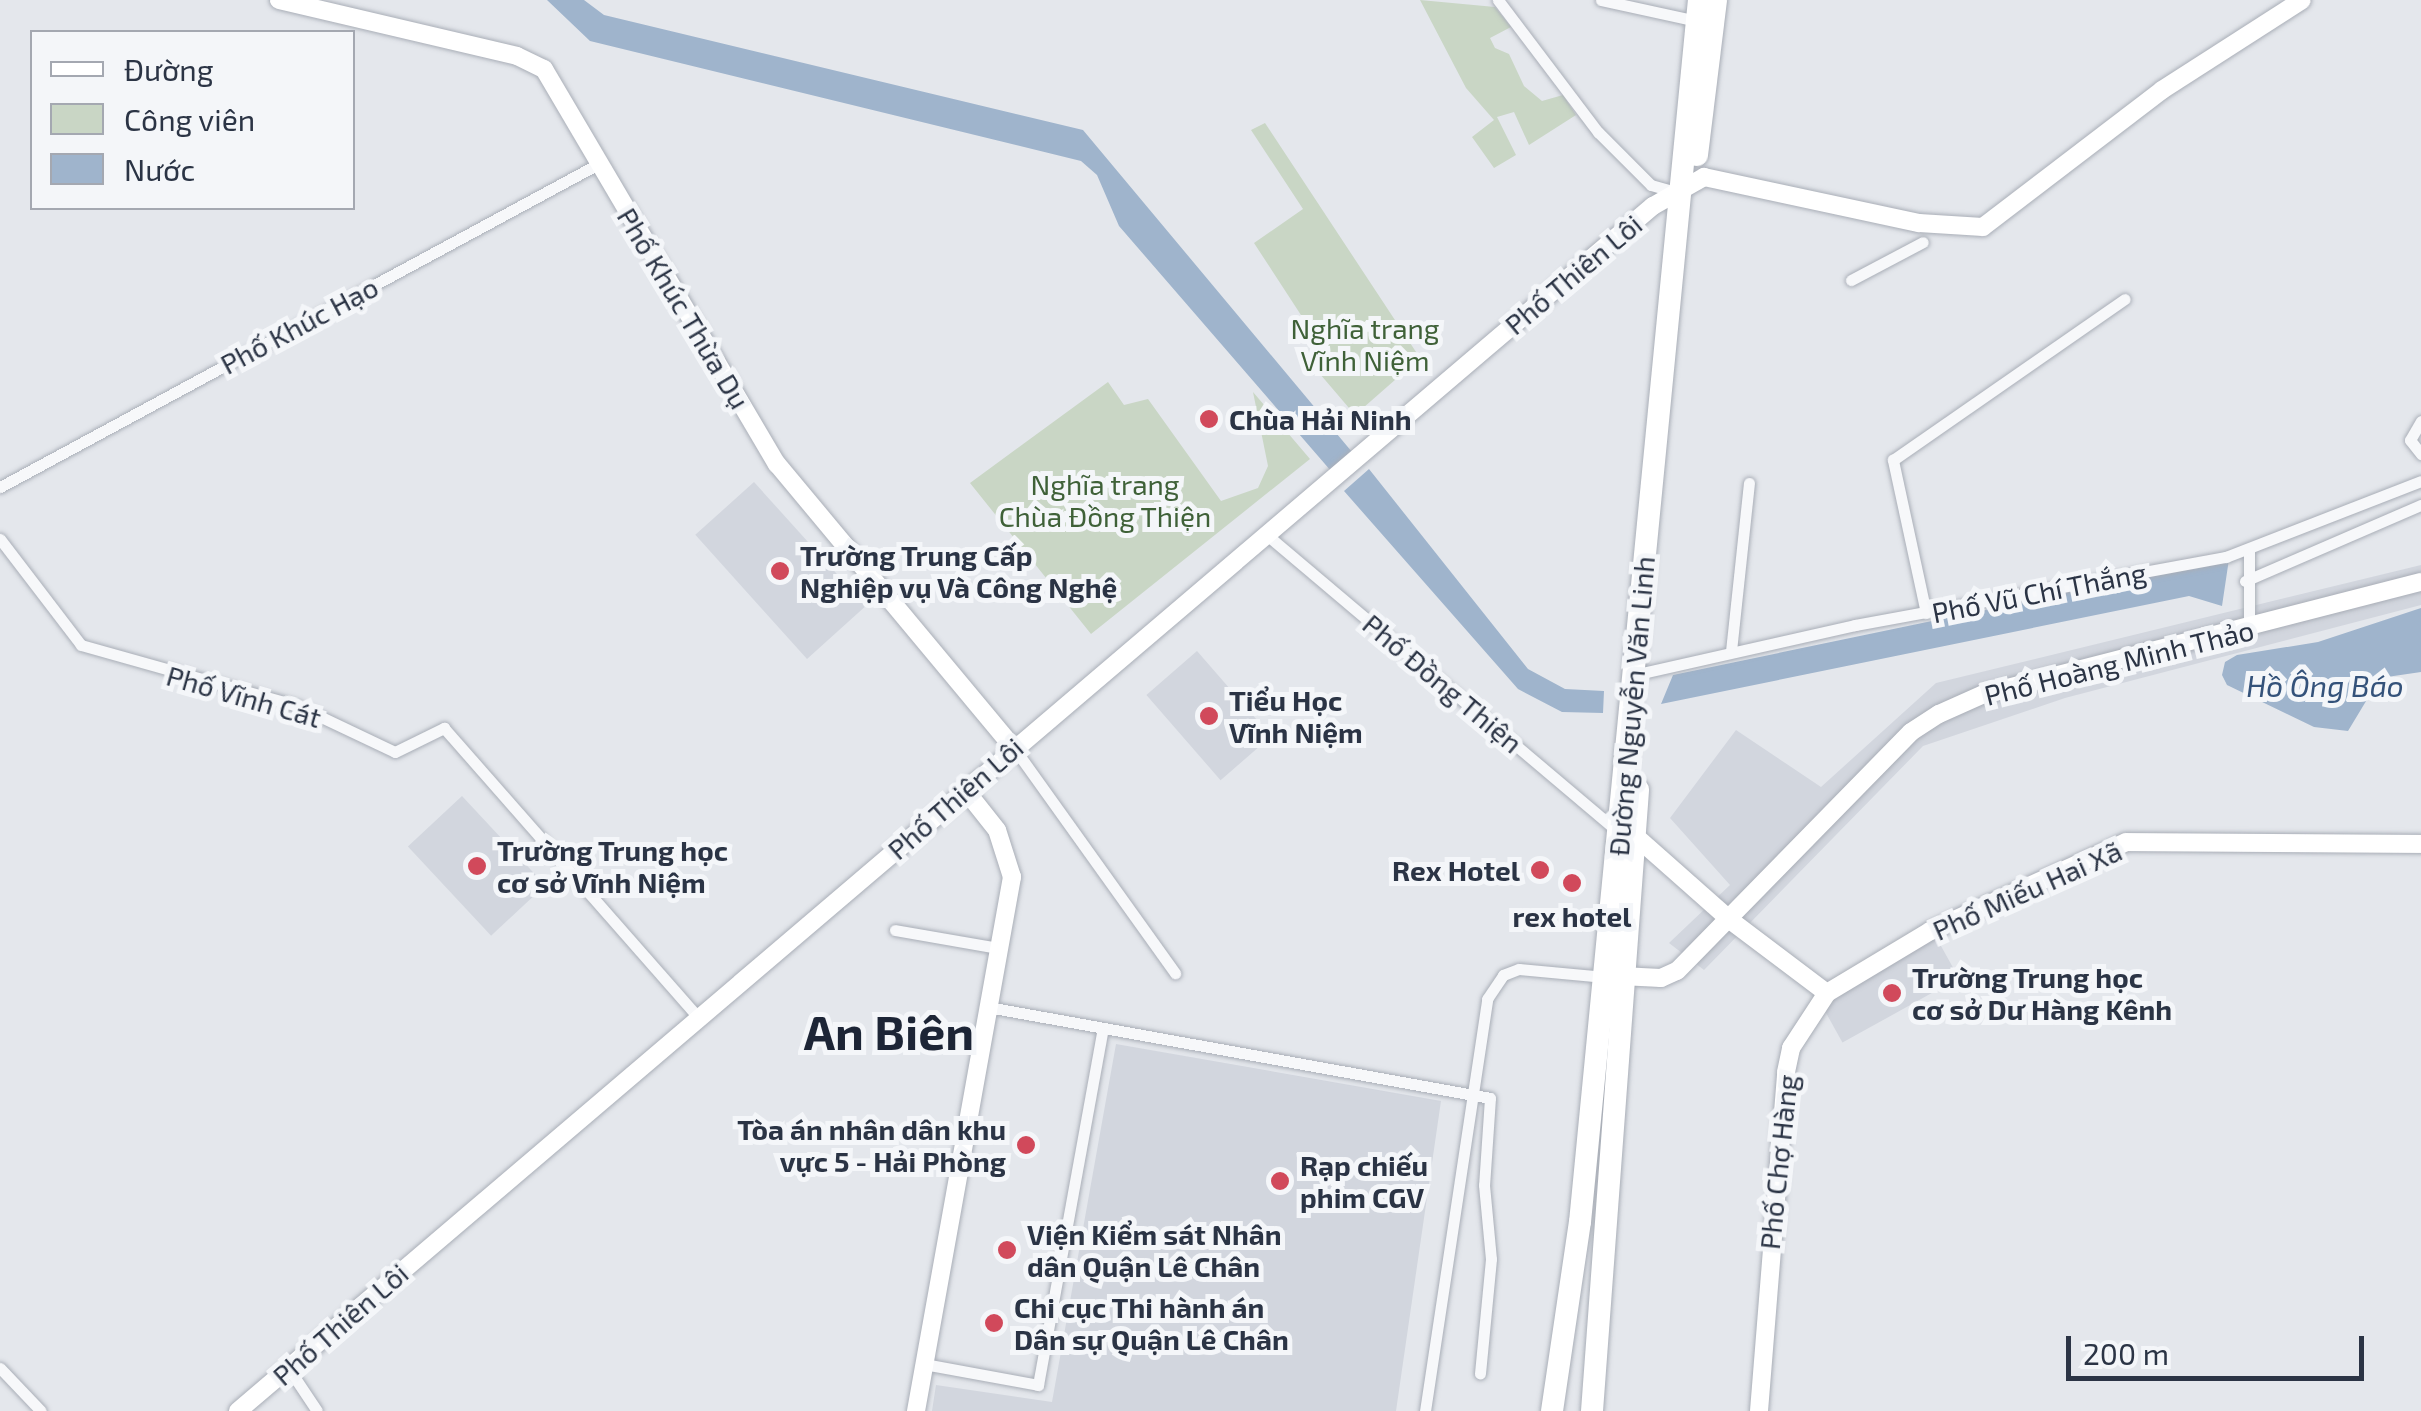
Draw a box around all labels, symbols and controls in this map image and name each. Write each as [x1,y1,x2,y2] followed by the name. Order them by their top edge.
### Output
[30,30,355,210] legend
[124,51,214,87] text: Đường
[124,101,255,137] text: Công viên
[124,151,195,187] text: Nước
[611,201,757,415] street label: Phố Khúc Thừa Dụ
[1497,207,1649,341] street label: Phố Thiên Lôi
[214,269,384,381] street label: Phố Khúc Hạo
[1290,311,1440,377] park label: Nghĩa trang Vĩnh Niệm
[1229,402,1412,436] place label: Chùa Hải Ninh
[1198,408,1220,430] marker: Chùa Hải Ninh
[998,467,1212,533] park label: Nghĩa trang Chùa Đồng Thiện
[800,538,1119,604] place label: Trường Trung Cấp Nghiệp vụ Và Công Nghệ
[1601,554,1661,858] street label: Đường Nguyễn Văn Linh
[1928,555,2150,629] street label: Phố Vũ Chí Thắng
[769,560,791,582] marker: Trường Trung Cấp Nghiệp vụ Và Công Nghệ
[1356,606,1530,760] street label: Phố Đồng Thiện
[1980,612,2258,712] street label: Phố Hoàng Minh Thảo
[163,658,325,734] street label: Phố Vĩnh Cát
[2246,667,2404,703] water label: Hồ Ông Báo
[1229,683,1363,749] place label: Tiểu Học Vĩnh Niệm
[1198,705,1220,727] marker: Tiểu Học Vĩnh Niệm
[880,730,1030,866] street label: Phố Thiên Lôi
[497,833,729,899] place label: Trường Trung học cơ sở Vĩnh Niệm
[1927,833,2127,947] street label: Phố Miếu Hai Xã
[1392,853,1520,887] place label: Rex Hotel
[466,855,488,877] marker: Trường Trung học cơ sở Vĩnh Niệm
[1529,859,1551,881] marker: Rex Hotel
[1561,872,1583,894] marker: rex hotel
[1512,899,1632,933] place label: rex hotel
[1912,960,2172,1026] place label: Trường Trung học cơ sở Dư Hàng Kênh
[1881,982,1903,1004] marker: Trường Trung học cơ sở Dư Hàng Kênh
[804,1003,974,1061] district label: An Biên
[1752,1073,1804,1251] street label: Phố Chợ Hàng
[737,1112,1006,1178] place label: Tòa án nhân dân khu vực 5 - Hải Phòng
[1015,1134,1037,1156] marker: Tòa án nhân dân khu vực 5 - Hải Phòng
[1300,1148,1428,1214] place label: Rạp chiếu phim CGV
[1269,1170,1291,1192] marker: Rạp chiếu phim CGV
[1027,1217,1281,1283] place label: Viện Kiểm sát Nhân dân Quận Lê Chân
[996,1239,1018,1261] marker: Viện Kiểm sát Nhân dân Quận Lê Chân
[265,1256,415,1392] street label: Phố Thiên Lôi
[1014,1290,1289,1356] place label: Chi cục Thi hành án Dân sự Quận Lê Chân
[983,1312,1005,1334] marker: Chi cục Thi hành án Dân sự Quận Lê Chân
[2071,1316,2368,1378] scale bar
[2083,1335,2169,1371] text: 200 m

